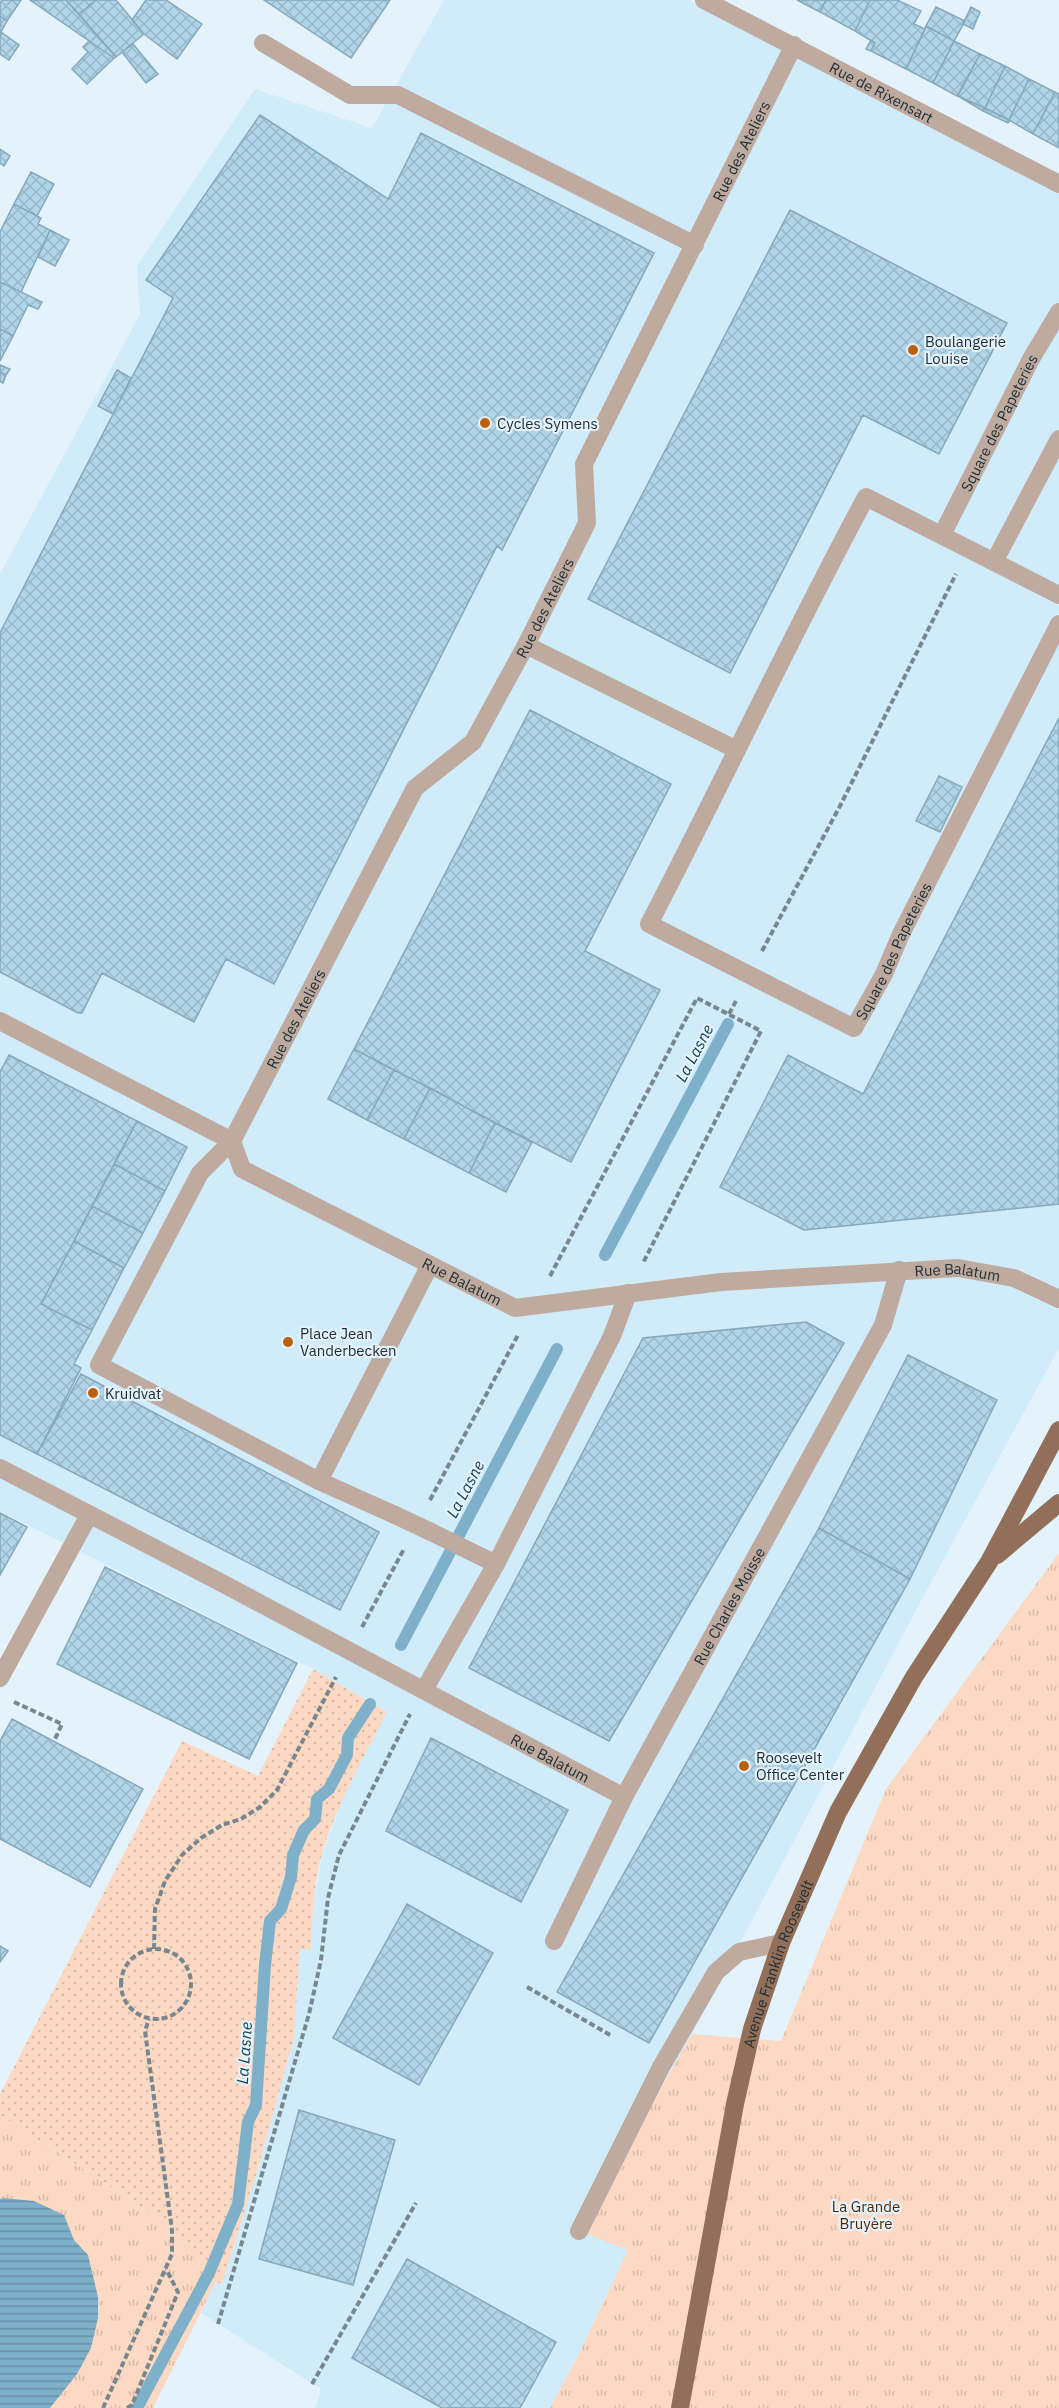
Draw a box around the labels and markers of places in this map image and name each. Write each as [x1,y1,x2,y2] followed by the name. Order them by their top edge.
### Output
[925,332,1006,368] place label: Boulangerie Louise
[906,343,920,357] marker: Boulangerie Louise
[497,414,598,433] place label: Cycles Symens
[478,416,492,430] marker: Cycles Symens
[300,1324,397,1360] place label: Place Jean Vanderbecken
[281,1335,295,1349] marker: Place Jean Vanderbecken
[105,1384,161,1403] place label: Kruidvat
[86,1386,100,1400] marker: Kruidvat
[756,1748,845,1784] place label: Roosevelt Office Center
[737,1759,751,1773] marker: Roosevelt Office Center

